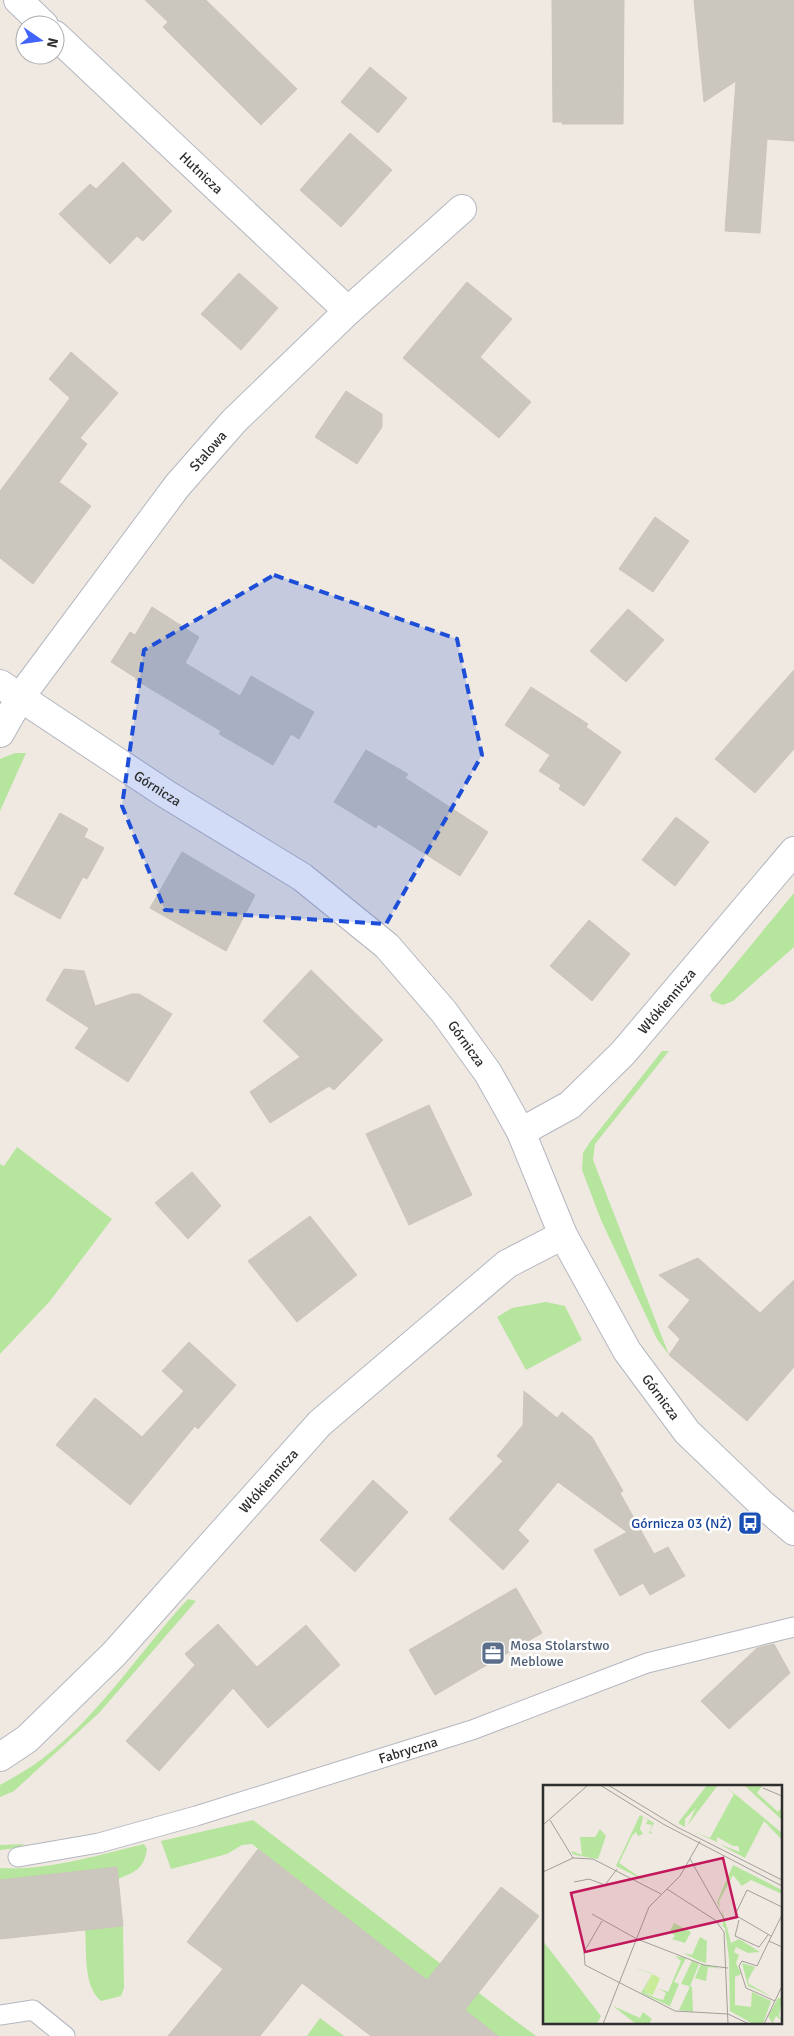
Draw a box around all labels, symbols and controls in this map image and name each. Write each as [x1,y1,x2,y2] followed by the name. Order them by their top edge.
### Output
[15,15,65,65] north arrow
[43,36,62,49] text: N
[176,148,227,197] street label: Hutnicza
[186,427,230,474] street label: Stalowa
[131,767,184,810] street label: Górnicza
[634,965,699,1038] street label: Włókiennicza
[444,1017,489,1070] street label: Górnicza
[639,1371,684,1423] street label: Górnicza
[235,1445,302,1517] street label: Włókiennicza
[737,1510,763,1536] bus stop icon: Górnicza 03 (NŻ)
[631,1515,732,1532] place label: Górnicza 03 (NŻ)
[510,1637,609,1670] place label: Mosa Stolarstwo Meblowe
[480,1640,506,1666] office icon: Mosa Stolarstwo Meblowe
[376,1733,440,1767] street label: Fabryczna
[543,1785,782,2024] inset map

